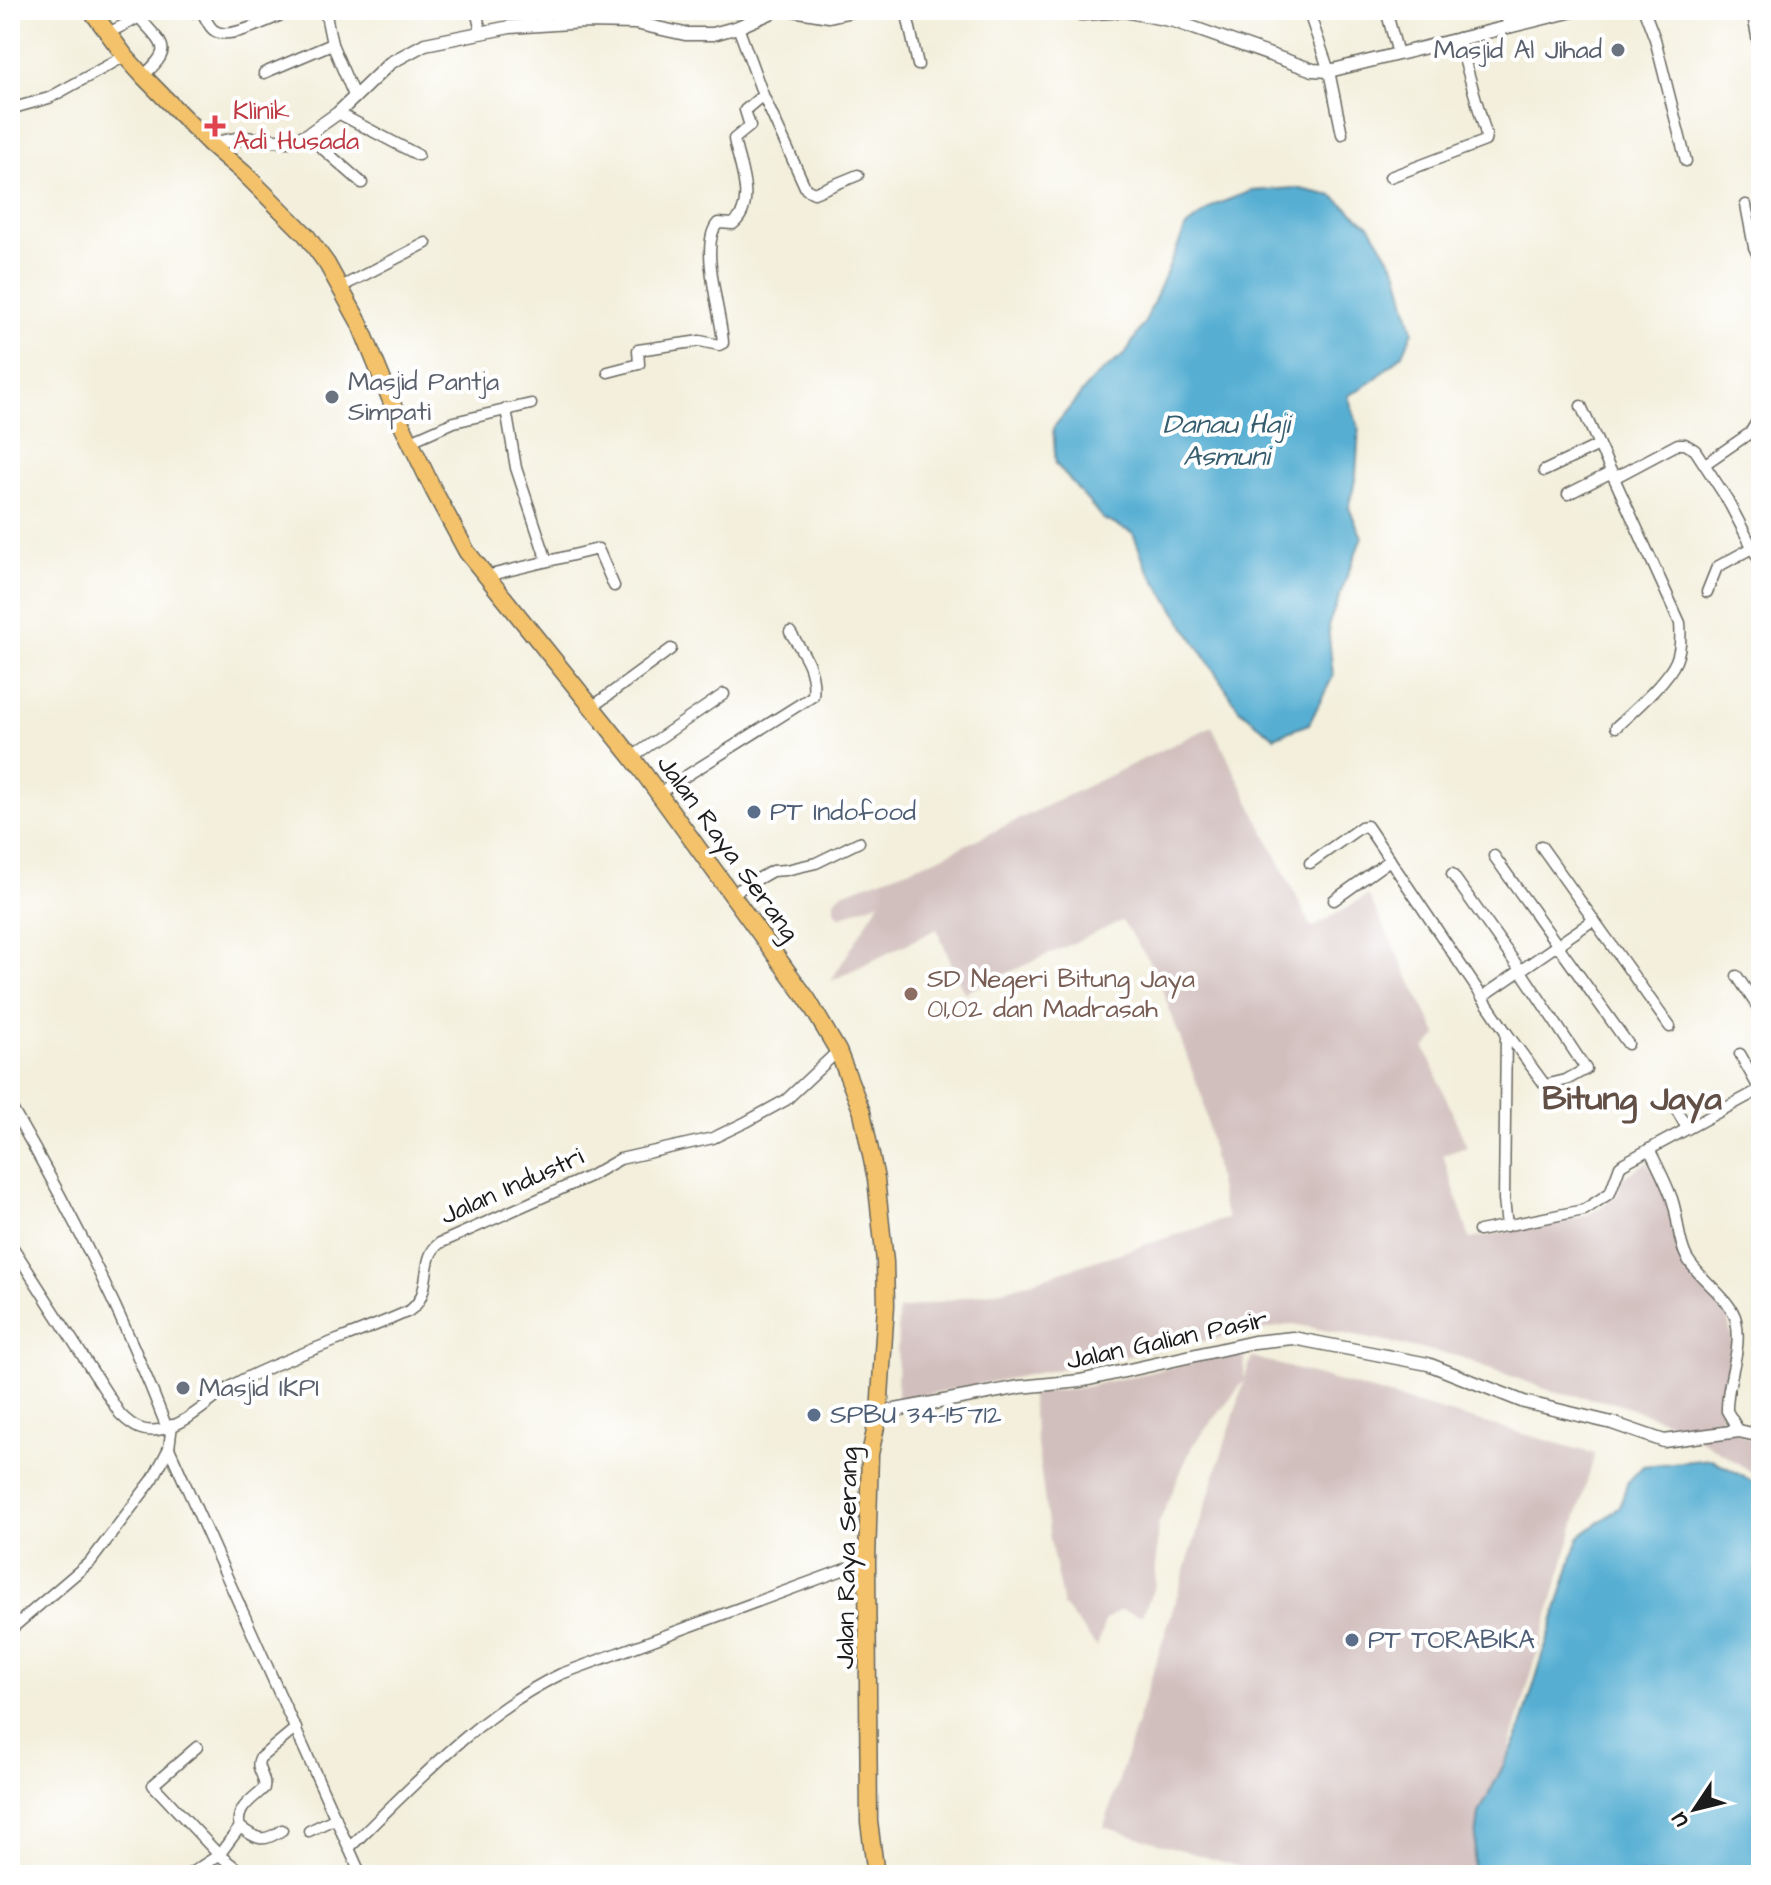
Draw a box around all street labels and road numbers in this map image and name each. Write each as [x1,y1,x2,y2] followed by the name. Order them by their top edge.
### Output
[647,748,808,950] street label: Jalan Raya Serang
[435,1138,589,1234] street label: Jalan Industri
[1063,1301,1271,1379] street label: Jalan Galian Pasir
[827,1447,869,1669] street label: Jalan Raya Serang

